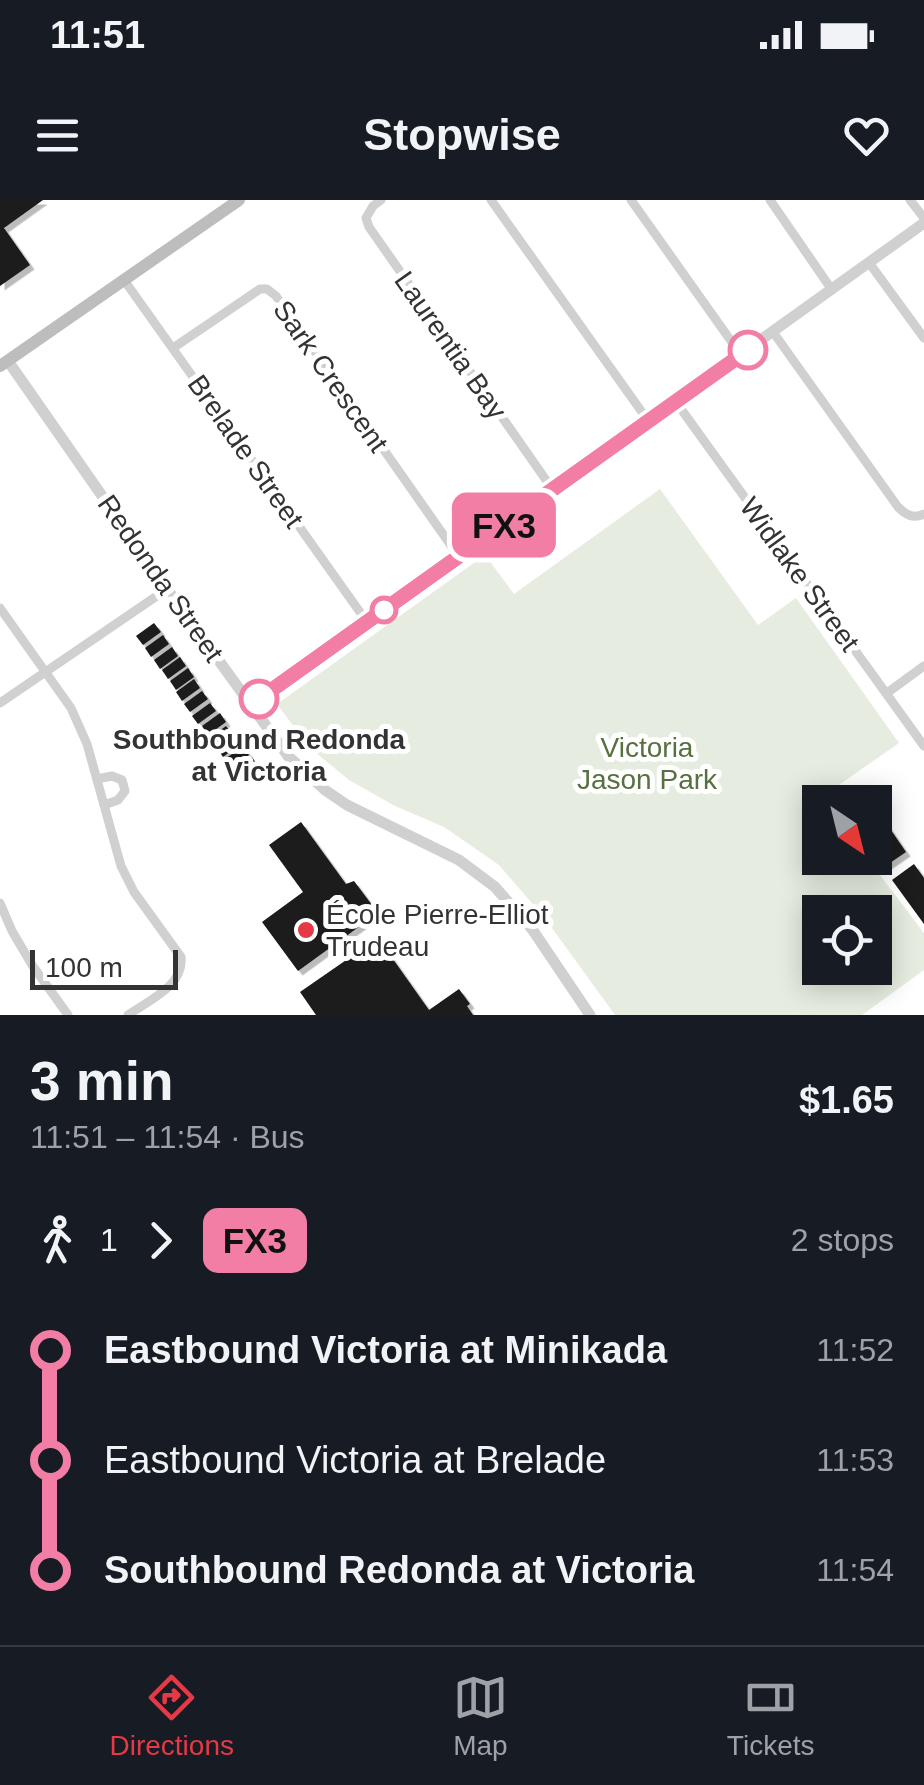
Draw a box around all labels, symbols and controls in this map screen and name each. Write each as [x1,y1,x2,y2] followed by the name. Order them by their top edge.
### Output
[50,14,145,56] text: 11:51
[30,108,85,163] icon: menu
[839,108,894,163] icon: heart
[363,109,561,160] text: Stopwise
[388,266,513,425] street label: Laurentia Bay
[267,295,394,458] street label: Sark Crescent
[729,331,767,369] unlabelled marker
[182,369,310,534] street label: Brelade Street
[92,489,230,668] street label: Redonda Street
[446,492,562,558] line badge: FX3
[734,492,866,657] street label: Widlake Street
[472,506,536,545] text: FX3
[371,597,397,623] unlabelled marker
[240,680,278,718] marker: Southbound Redonda at Victoria
[113,724,406,787] place label: Southbound Redonda at Victoria
[577,732,718,795] park label: Victoria Jason Park
[802,785,892,875] north arrow
[802,785,892,985] map controls
[802,895,892,985] button: locate
[326,899,549,962] place label: École Pierre-Elliot Trudeau
[295,919,317,941] marker: École Pierre-Elliot Trudeau
[30,945,178,990] scale bar
[45,952,123,983] text: 100 m
[30,1050,174,1112] text: 3 min
[799,1079,894,1121] text: $1.65
[30,1119,305,1155] text: 11:51 – 11:54 · Bus
[30,1213,85,1268] icon: walk
[133,1213,188,1268] icon: forward
[223,1221,287,1260] text: FX3
[100,1222,118,1258] text: 1
[791,1222,894,1258] text: 2 stops
[104,1329,667,1371] text: Eastbound Victoria at Minikada
[816,1332,894,1368] text: 11:52
[104,1439,606,1481] text: Eastbound Victoria at Brelade
[816,1442,894,1478] text: 11:53
[104,1549,694,1591] text: Southbound Redonda at Victoria
[816,1552,894,1588] text: 11:54
[109,1670,234,1762] tab: Directions
[453,1670,508,1762] tab: Map
[727,1670,815,1762] tab: Tickets

